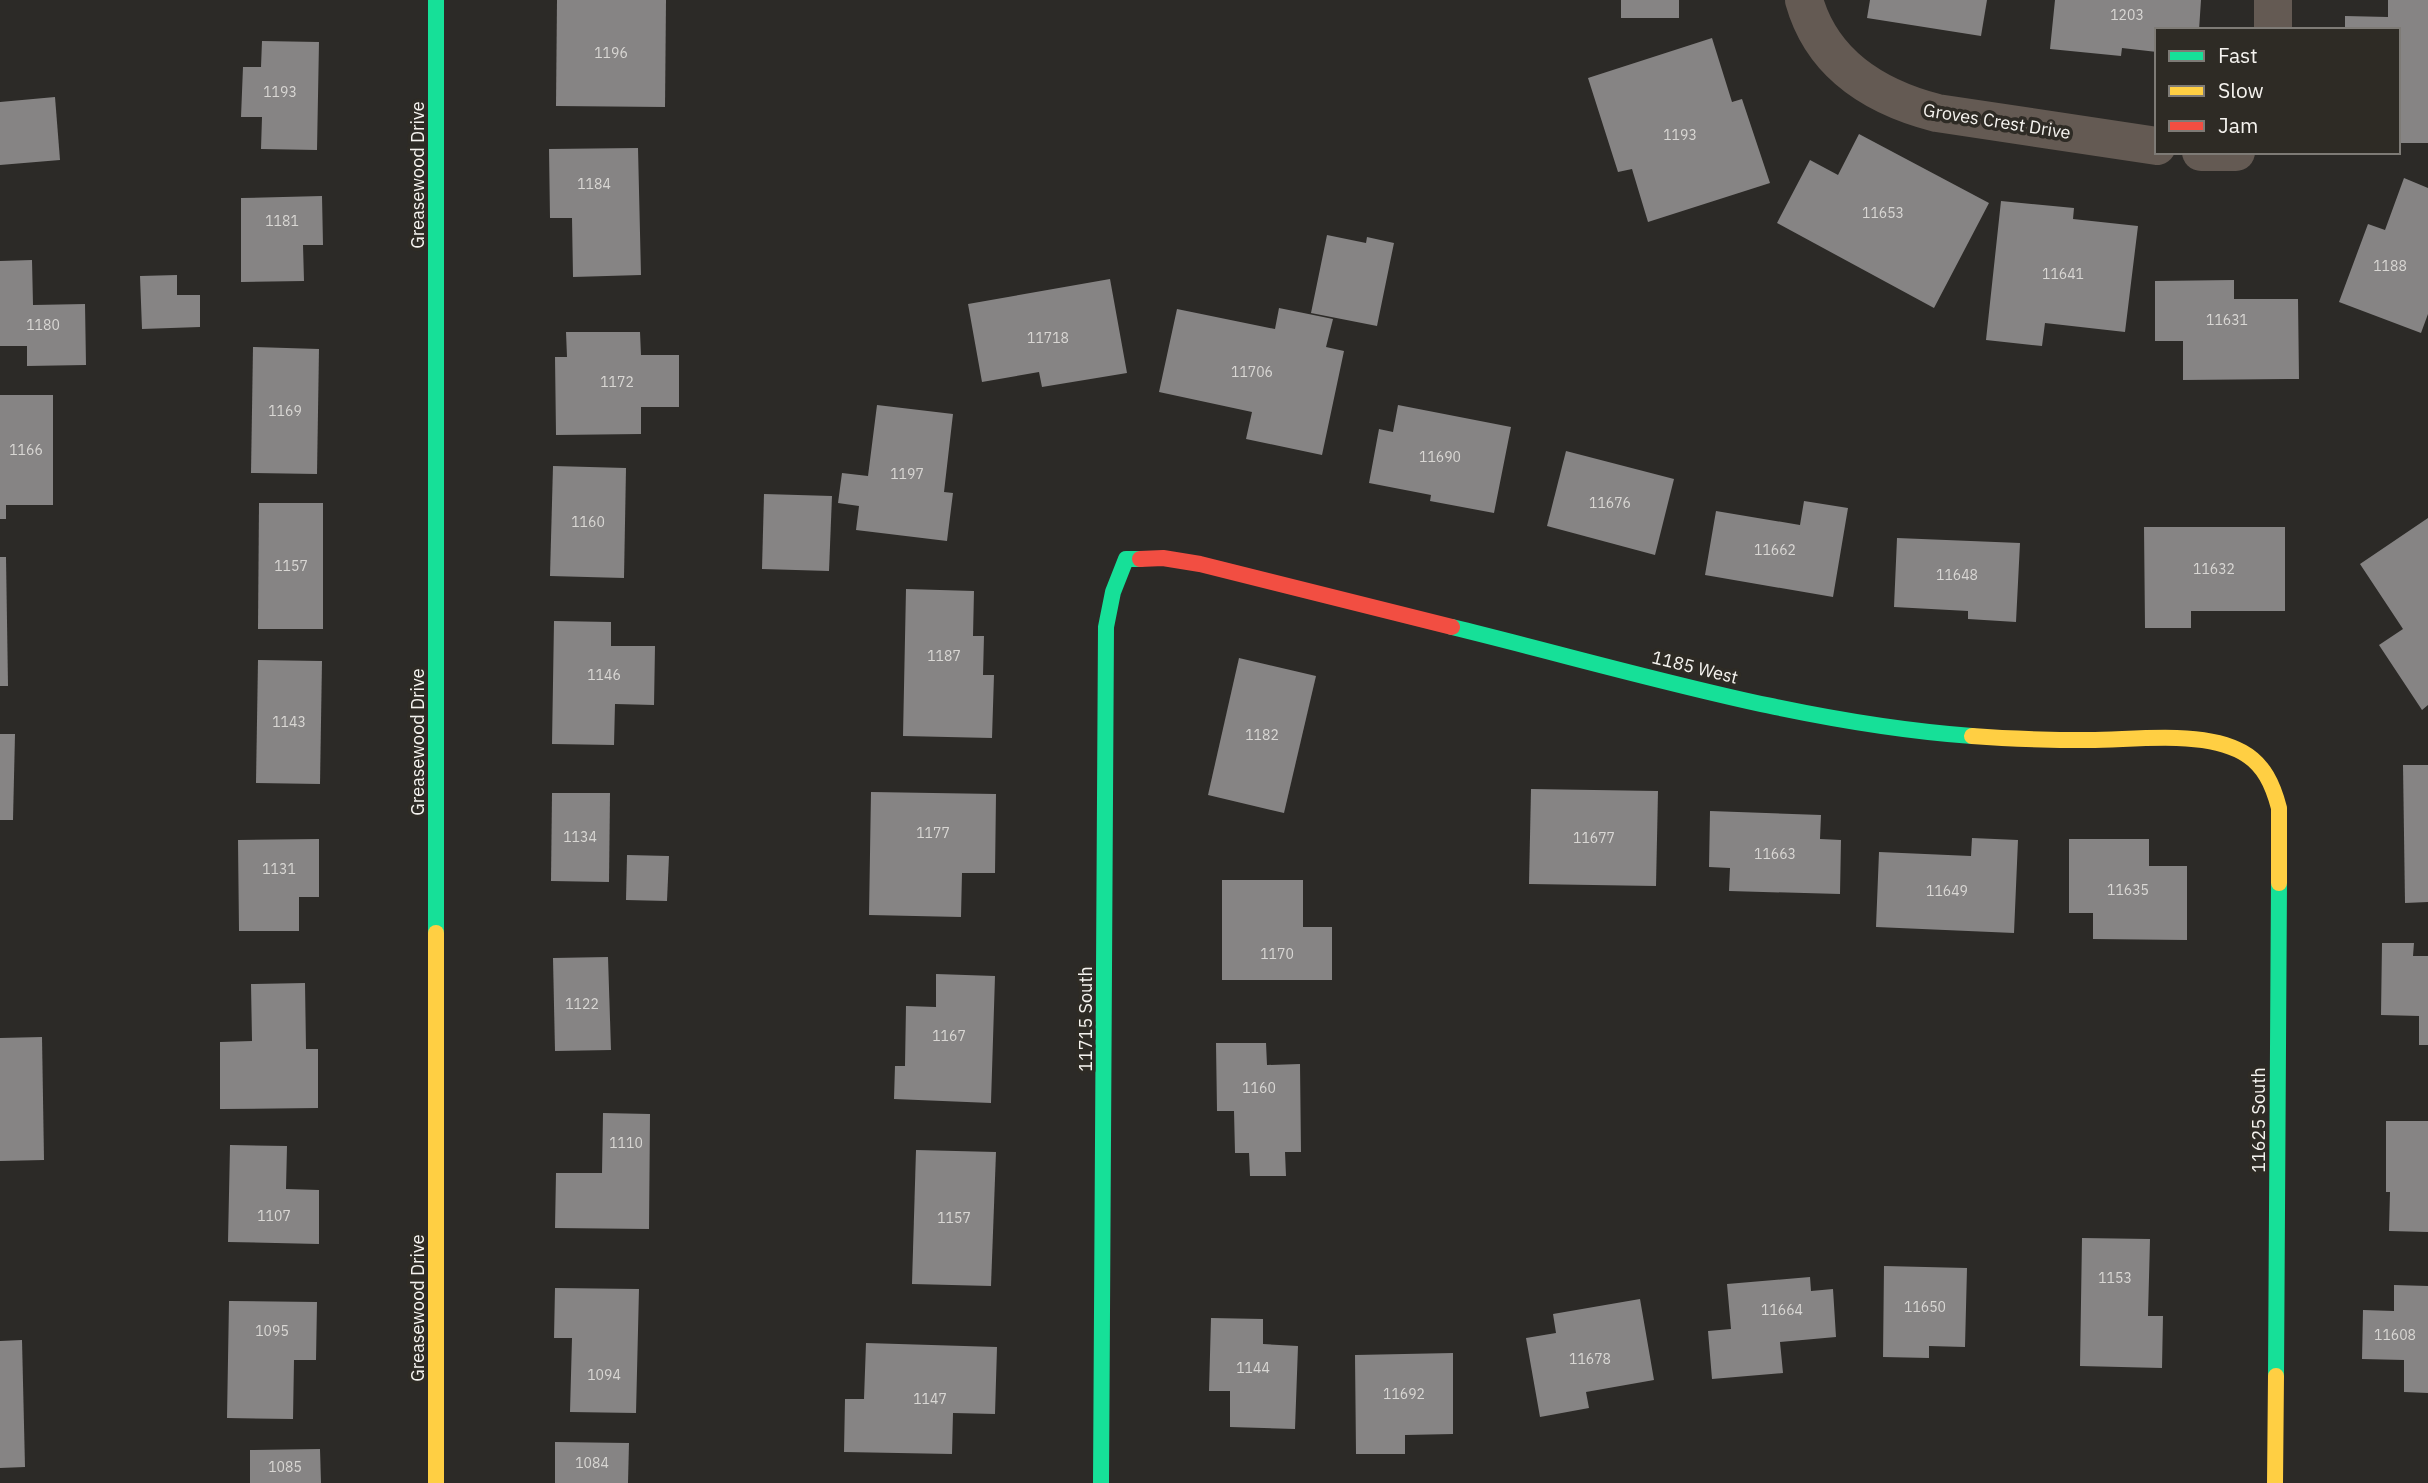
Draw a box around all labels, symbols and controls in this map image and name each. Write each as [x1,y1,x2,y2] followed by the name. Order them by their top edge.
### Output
[2110,6,2144,24] house number: 1203
[2155,28,2400,154] legend
[2218,41,2258,69] text: Fast
[594,44,628,62] house number: 1196
[2218,76,2264,104] text: Slow
[263,83,297,101] house number: 1193
[1922,98,2073,144] street label: Groves Crest Drive
[406,101,429,249] street label: Greasewood Drive
[2218,111,2258,139] text: Jam
[1663,126,1697,144] house number: 1193
[577,175,611,193] house number: 1184
[1862,204,1904,222] house number: 11653
[265,212,299,230] house number: 1181
[2373,257,2407,275] house number: 1188
[2042,265,2084,283] house number: 11641
[2206,311,2248,329] house number: 11631
[26,316,60,334] house number: 1180
[1027,329,1069,347] house number: 11718
[1231,363,1273,381] house number: 11706
[600,373,634,391] house number: 1172
[268,402,302,420] house number: 1169
[9,441,43,459] house number: 1166
[1419,448,1461,466] house number: 11690
[890,465,924,483] house number: 1197
[1589,494,1631,512] house number: 11676
[571,513,605,531] house number: 1160
[1754,541,1796,559] house number: 11662
[274,557,308,575] house number: 1157
[2193,560,2235,578] house number: 11632
[1936,566,1978,584] house number: 11648
[1649,645,1741,689] street label: 1185 West
[927,647,961,665] house number: 1187
[587,666,621,684] house number: 1146
[406,668,429,816] street label: Greasewood Drive
[272,713,306,731] house number: 1143
[1245,726,1279,744] house number: 1182
[916,824,950,842] house number: 1177
[563,828,597,846] house number: 1134
[1573,829,1615,847] house number: 11677
[1754,845,1796,863] house number: 11663
[262,860,296,878] house number: 1131
[2107,881,2149,899] house number: 11635
[1926,882,1968,900] house number: 11649
[1260,945,1294,963] house number: 1170
[1074,966,1097,1072] street label: 11715 South
[565,995,599,1013] house number: 1122
[932,1027,966,1045] house number: 1167
[2247,1067,2270,1173] street label: 11625 South
[1242,1079,1276,1097] house number: 1160
[609,1134,643,1152] house number: 1110
[257,1207,291,1225] house number: 1107
[937,1209,971,1227] house number: 1157
[406,1234,429,1382] street label: Greasewood Drive
[2098,1269,2132,1287] house number: 1153
[1904,1298,1946,1316] house number: 11650
[1761,1301,1803,1319] house number: 11664
[255,1322,289,1340] house number: 1095
[2374,1326,2416,1344] house number: 11608
[1569,1350,1611,1368] house number: 11678
[1236,1359,1270,1377] house number: 1144
[587,1366,621,1384] house number: 1094
[1383,1385,1425,1403] house number: 11692
[913,1390,947,1408] house number: 1147
[575,1454,609,1472] house number: 1084
[268,1458,302,1476] house number: 1085

